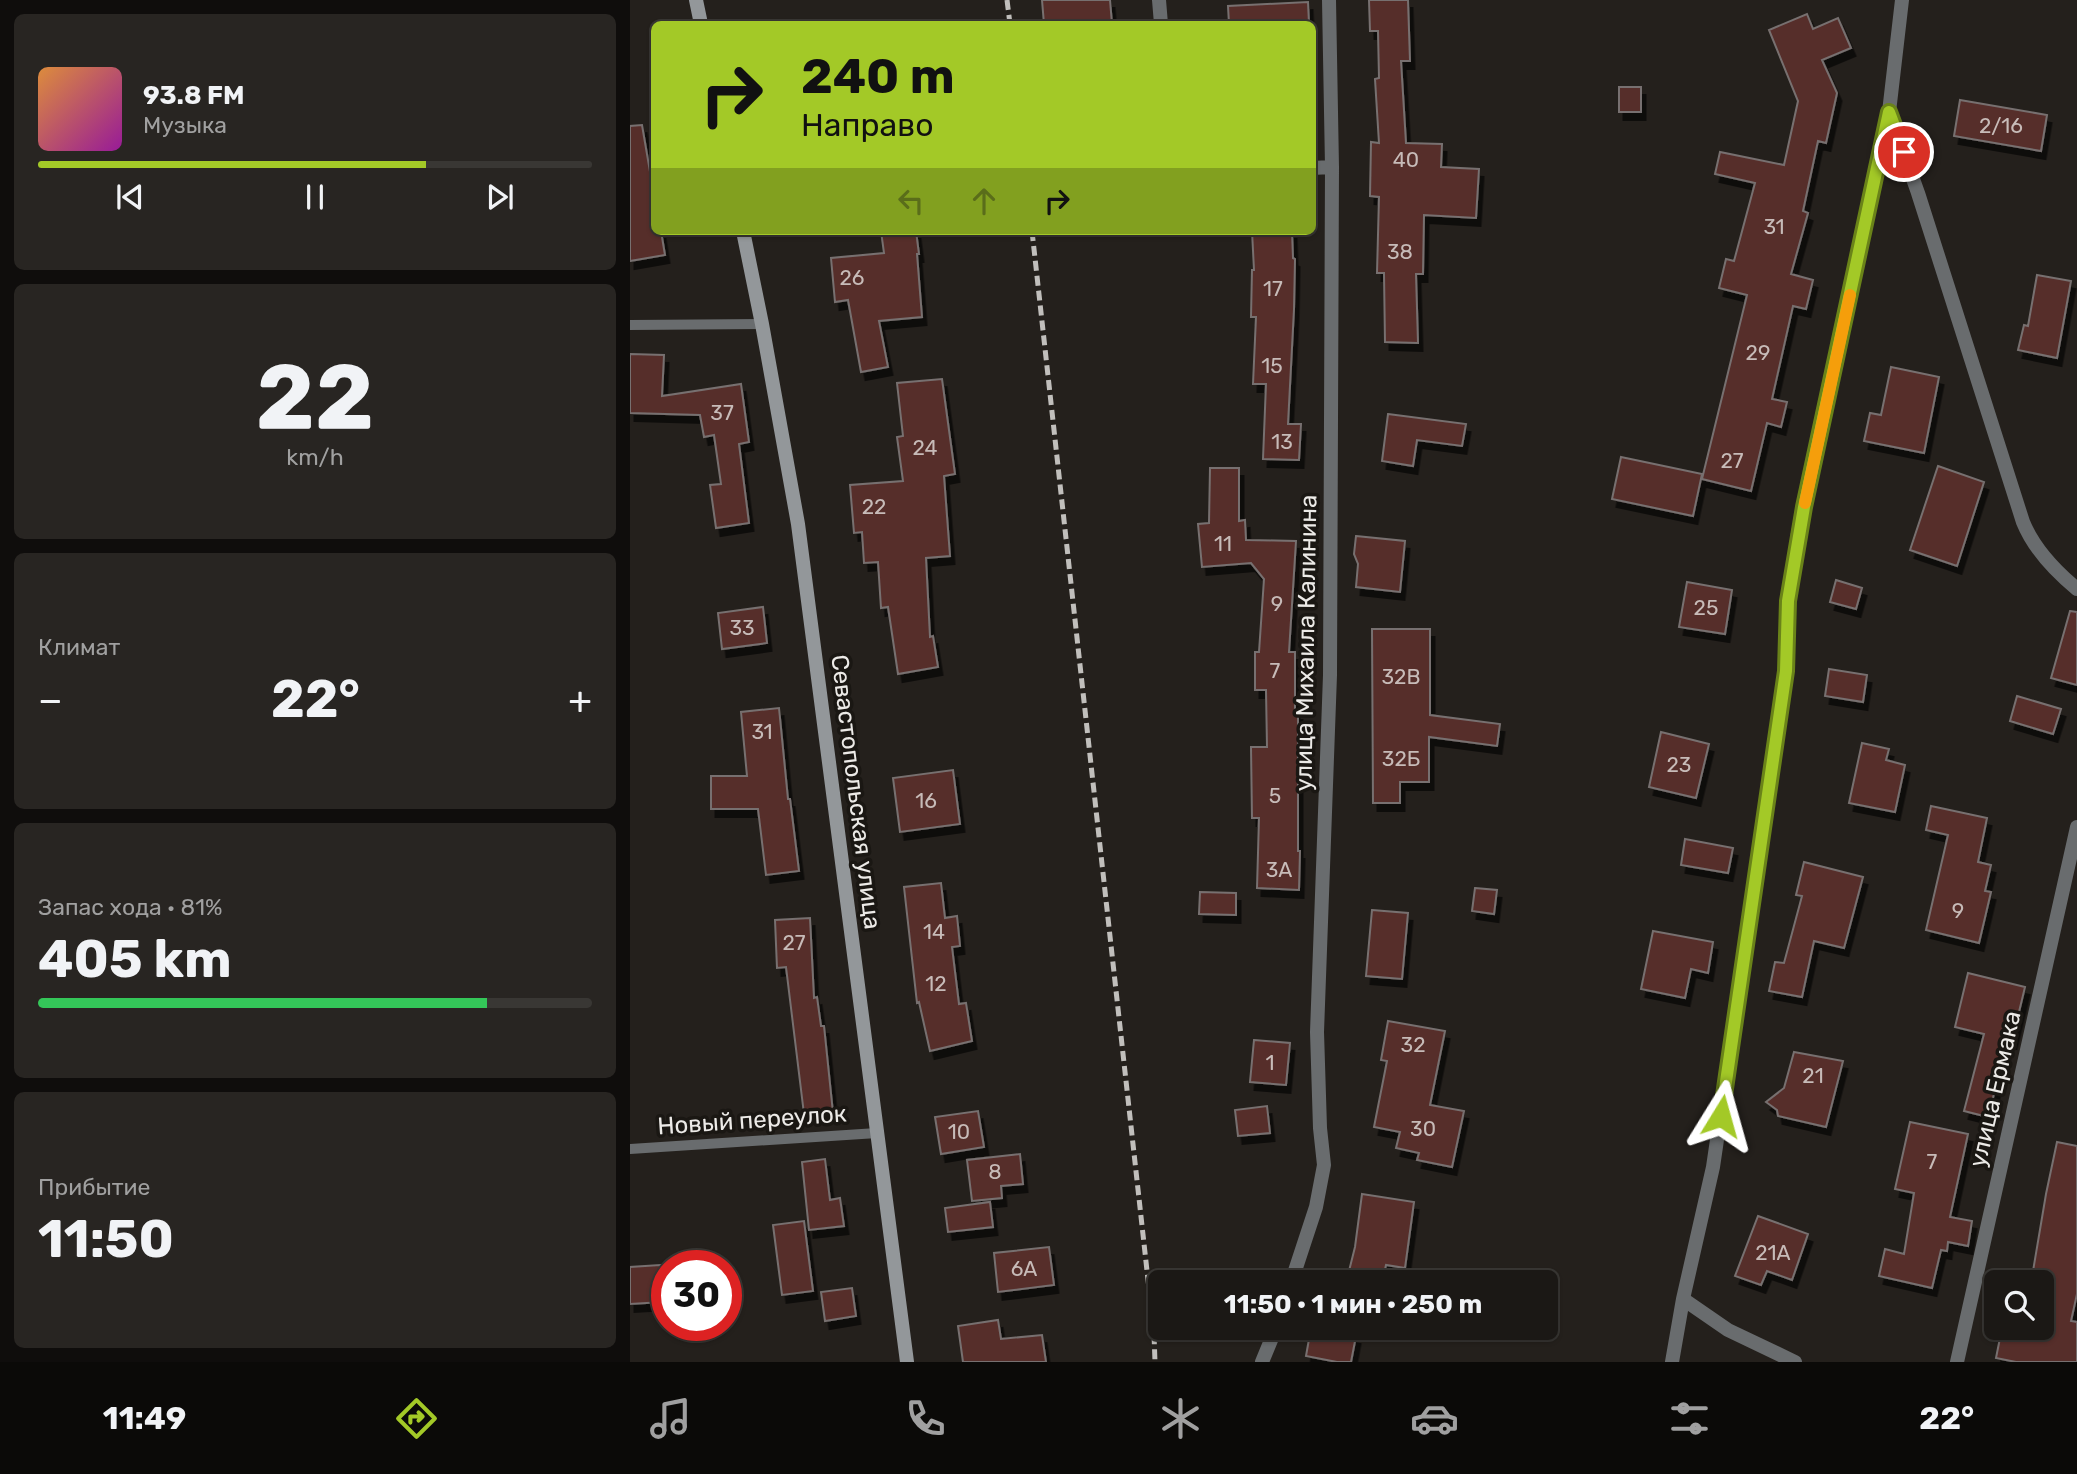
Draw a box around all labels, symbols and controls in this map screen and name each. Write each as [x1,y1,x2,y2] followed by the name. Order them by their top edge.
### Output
[801,47,955,105] text: 240 m
[686,49,777,140] icon: right
[143,80,245,111] text: 93.8 FM
[801,106,934,144] text: Направо
[143,111,227,139] text: Музыка
[1979,113,2023,138] house number: 2/16
[1874,122,1934,182] pin
[1885,133,1923,171] icon: arrive
[1393,147,1419,172] house number: 40
[111,178,149,216] icon: previous
[296,178,334,216] icon: pause
[481,178,519,216] icon: next
[892,182,930,220] icon: left
[965,182,1003,220] icon: ahead
[1038,182,1076,220] icon: right
[1763,214,1785,239] house number: 31
[1387,239,1413,264] house number: 38
[840,265,865,290] house number: 26
[1263,276,1283,301] house number: 17
[1746,340,1770,365] house number: 29
[256,343,374,451] text: 22
[1261,353,1283,378] house number: 15
[710,400,734,425] house number: 37
[1271,429,1293,454] house number: 13
[912,435,938,460] house number: 24
[286,443,344,471] text: km/h
[1720,448,1744,473] house number: 27
[862,494,886,519] house number: 22
[1289,494,1323,792] street label: улица Михаила Калинина
[1214,531,1232,556] house number: 11
[1271,591,1283,616] house number: 9
[1694,595,1718,620] house number: 25
[729,615,755,640] house number: 33
[38,633,120,661] text: Климат
[825,653,887,931] street label: Севастопольская улица
[1270,658,1281,683] house number: 7
[1382,664,1420,689] house number: 32В
[271,668,360,730] text: 22°
[38,677,63,723] text: −
[568,677,592,723] text: +
[751,719,773,744] house number: 31
[1382,746,1420,771] house number: 32Б
[1667,752,1691,777] house number: 23
[1269,783,1281,808] house number: 5
[915,788,937,813] house number: 16
[1266,857,1292,882] house number: 3А
[38,893,223,921] text: Запас хода · 81%
[1952,898,1964,923] house number: 9
[923,919,945,944] house number: 14
[38,928,232,990] text: 405 km
[782,930,806,955] house number: 27
[925,971,947,996] house number: 12
[1963,1008,2027,1170] street label: улица Ермака
[1401,1032,1425,1057] house number: 32
[1266,1050,1275,1075] house number: 1
[1802,1063,1824,1088] house number: 21
[1684,1079,1758,1153] position arrow
[656,1099,848,1141] street label: Новый переулок
[1410,1116,1436,1141] house number: 30
[948,1119,970,1144] house number: 10
[1927,1149,1938,1174] house number: 7
[988,1159,1002,1184] house number: 8
[38,1173,150,1201] text: Прибытие
[38,1208,174,1270] text: 11:50
[1755,1240,1791,1265] house number: 21А
[651,1250,742,1341] speed limit sign: 30
[1011,1256,1037,1281] house number: 6А
[1984,1270,2054,1340] map controls
[1984,1270,2054,1340] button: search
[1224,1289,1482,1320] text: 11:50 · 1 мин · 250 m
[392,1394,441,1443] icon: directions
[646,1394,695,1443] icon: music
[901,1394,950,1443] icon: phone
[1156,1394,1205,1443] icon: climate
[1410,1394,1459,1443] icon: car
[1665,1394,1714,1443] icon: filters
[103,1399,186,1437] text: 11:49
[1919,1399,1974,1437] text: 22°

